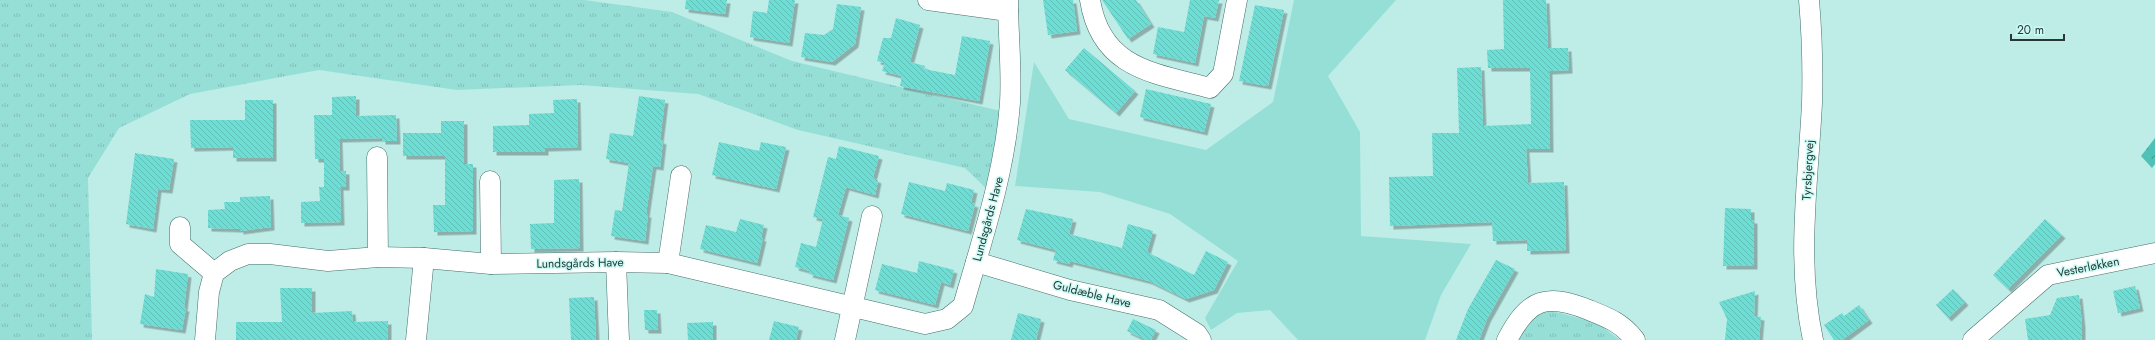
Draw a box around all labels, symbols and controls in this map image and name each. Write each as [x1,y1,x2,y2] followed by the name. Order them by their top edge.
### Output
[2011,16,2064,42] scale bar
[2017,21,2044,39] text: 20 m
[1797,139,1819,201] street label: Tyrsbjergvej
[968,175,1008,263] street label: Lundsgårds Have
[2055,252,2121,282] street label: Vesterløkken
[536,253,624,273] street label: Lundsgårds Have
[1051,276,1133,312] street label: Guldæble Have

